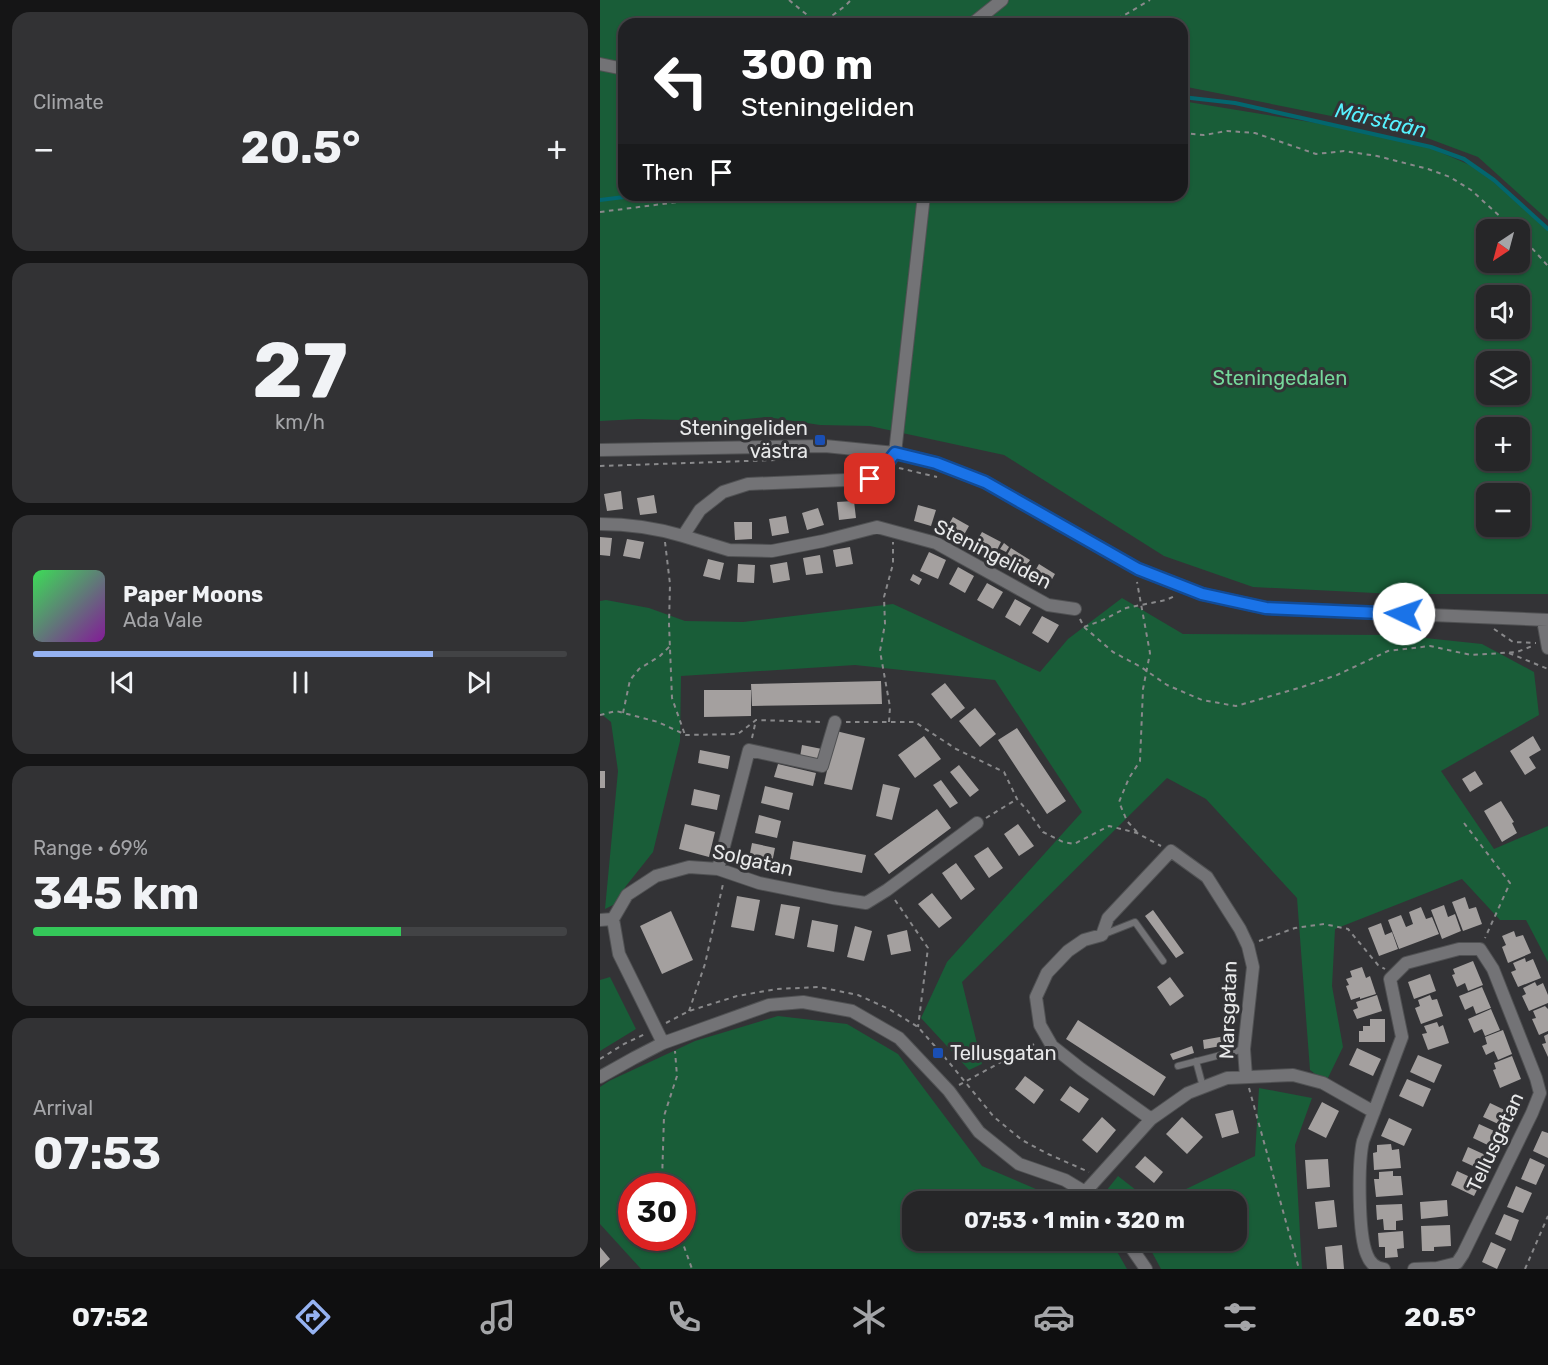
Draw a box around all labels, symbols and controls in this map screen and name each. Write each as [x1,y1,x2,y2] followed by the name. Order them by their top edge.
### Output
[741,40,873,90] text: 300 m
[642,42,720,120] icon: left
[33,90,104,114] text: Climate
[741,91,915,123] text: Steningeliden
[1333,97,1429,143] water label: Märstaån
[241,121,360,174] text: 20.5°
[33,129,54,168] text: −
[546,129,567,168] text: +
[705,156,738,189] icon: arrive
[642,159,693,186] text: Then
[1476,219,1530,273] north arrow
[1476,219,1530,537] map controls
[1476,285,1530,339] button: sound
[252,324,348,417] text: 27
[1476,351,1530,405] button: layers
[1213,366,1347,390] park label: Steningedalen
[275,410,325,434] text: km/h
[679,416,808,463] place label: Steningeliden västra
[1476,417,1530,471] button: +
[813,433,827,447] marker: Steningeliden västra
[844,453,895,504] pin
[853,462,886,495] icon: arrive
[1476,483,1530,537] button: −
[930,514,1056,594] street label: Steningeliden
[123,581,263,608] text: Paper Moons
[1372,582,1436,646] position arrow
[123,608,203,632] text: Ada Vale
[106,666,139,699] icon: previous
[284,666,317,699] icon: pause
[462,666,495,699] icon: next
[33,836,148,860] text: Range · 69%
[710,839,796,881] street label: Solgatan
[33,867,200,920] text: 345 km
[1214,960,1242,1060] street label: Marsgatan
[950,1041,1057,1065] place label: Tellusgatan
[931,1046,945,1060] marker: Tellusgatan
[1462,1089,1528,1195] street label: Tellusgatan
[33,1096,93,1120] text: Arrival
[33,1127,161,1180] text: 07:53
[618,1173,696,1251] speed limit sign: 30
[964,1207,1185,1234] text: 07:53 · 1 min · 320 m
[292,1296,334,1338] icon: directions
[477,1296,519,1338] icon: music
[663,1296,705,1338] icon: phone
[848,1296,890,1338] icon: climate
[1033,1296,1075,1338] icon: car
[1219,1296,1261,1338] icon: filters
[72,1301,148,1333] text: 07:52
[1404,1301,1476,1333] text: 20.5°

